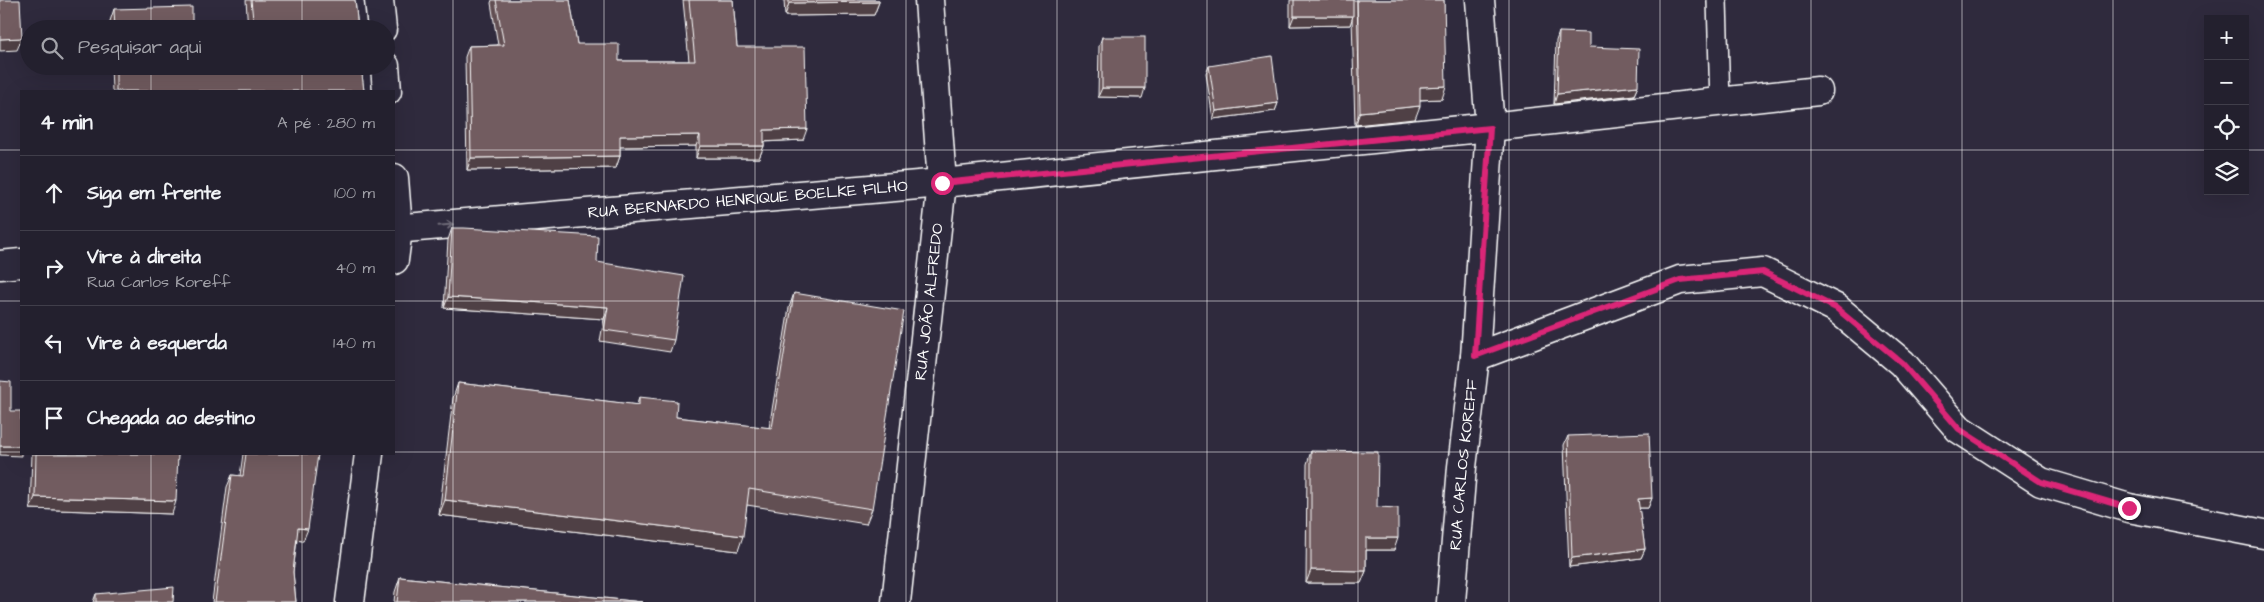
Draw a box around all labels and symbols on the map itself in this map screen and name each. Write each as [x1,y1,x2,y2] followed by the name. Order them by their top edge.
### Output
[931,172,954,195] route start
[587,175,909,224] street label: RUA BERNARDO HENRIQUE BOELKE FILHO
[438,220,454,229] one-way arrow
[909,222,949,382] street label: RUA JOÃO ALFREDO
[1444,378,1483,551] street label: RUA CARLOS KOREFF
[2118,497,2141,520] route end

